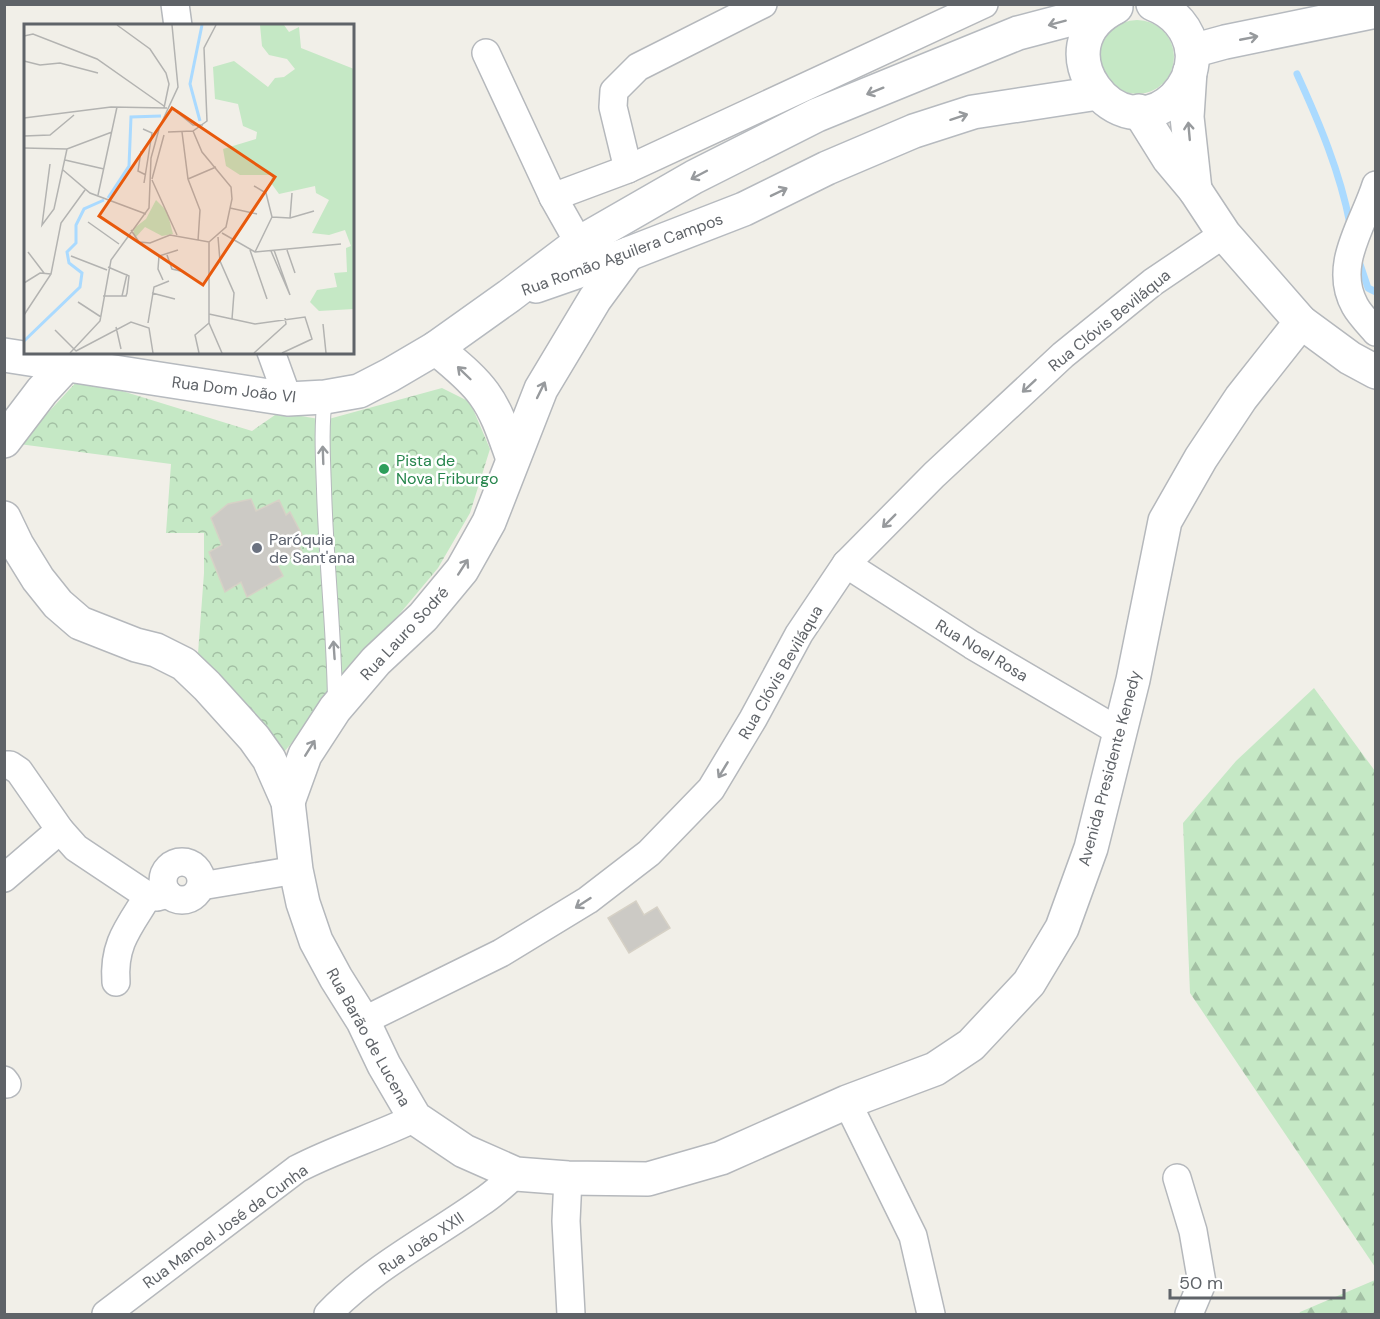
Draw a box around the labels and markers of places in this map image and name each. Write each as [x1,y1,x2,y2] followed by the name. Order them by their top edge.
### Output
[396,450,498,489] place label: Pista de Nova Friburgo
[377,462,391,476] marker: Pista de Nova Friburgo
[269,529,355,568] place label: Paróquia de Sant'ana
[250,541,264,555] marker: Paróquia de Sant'ana

